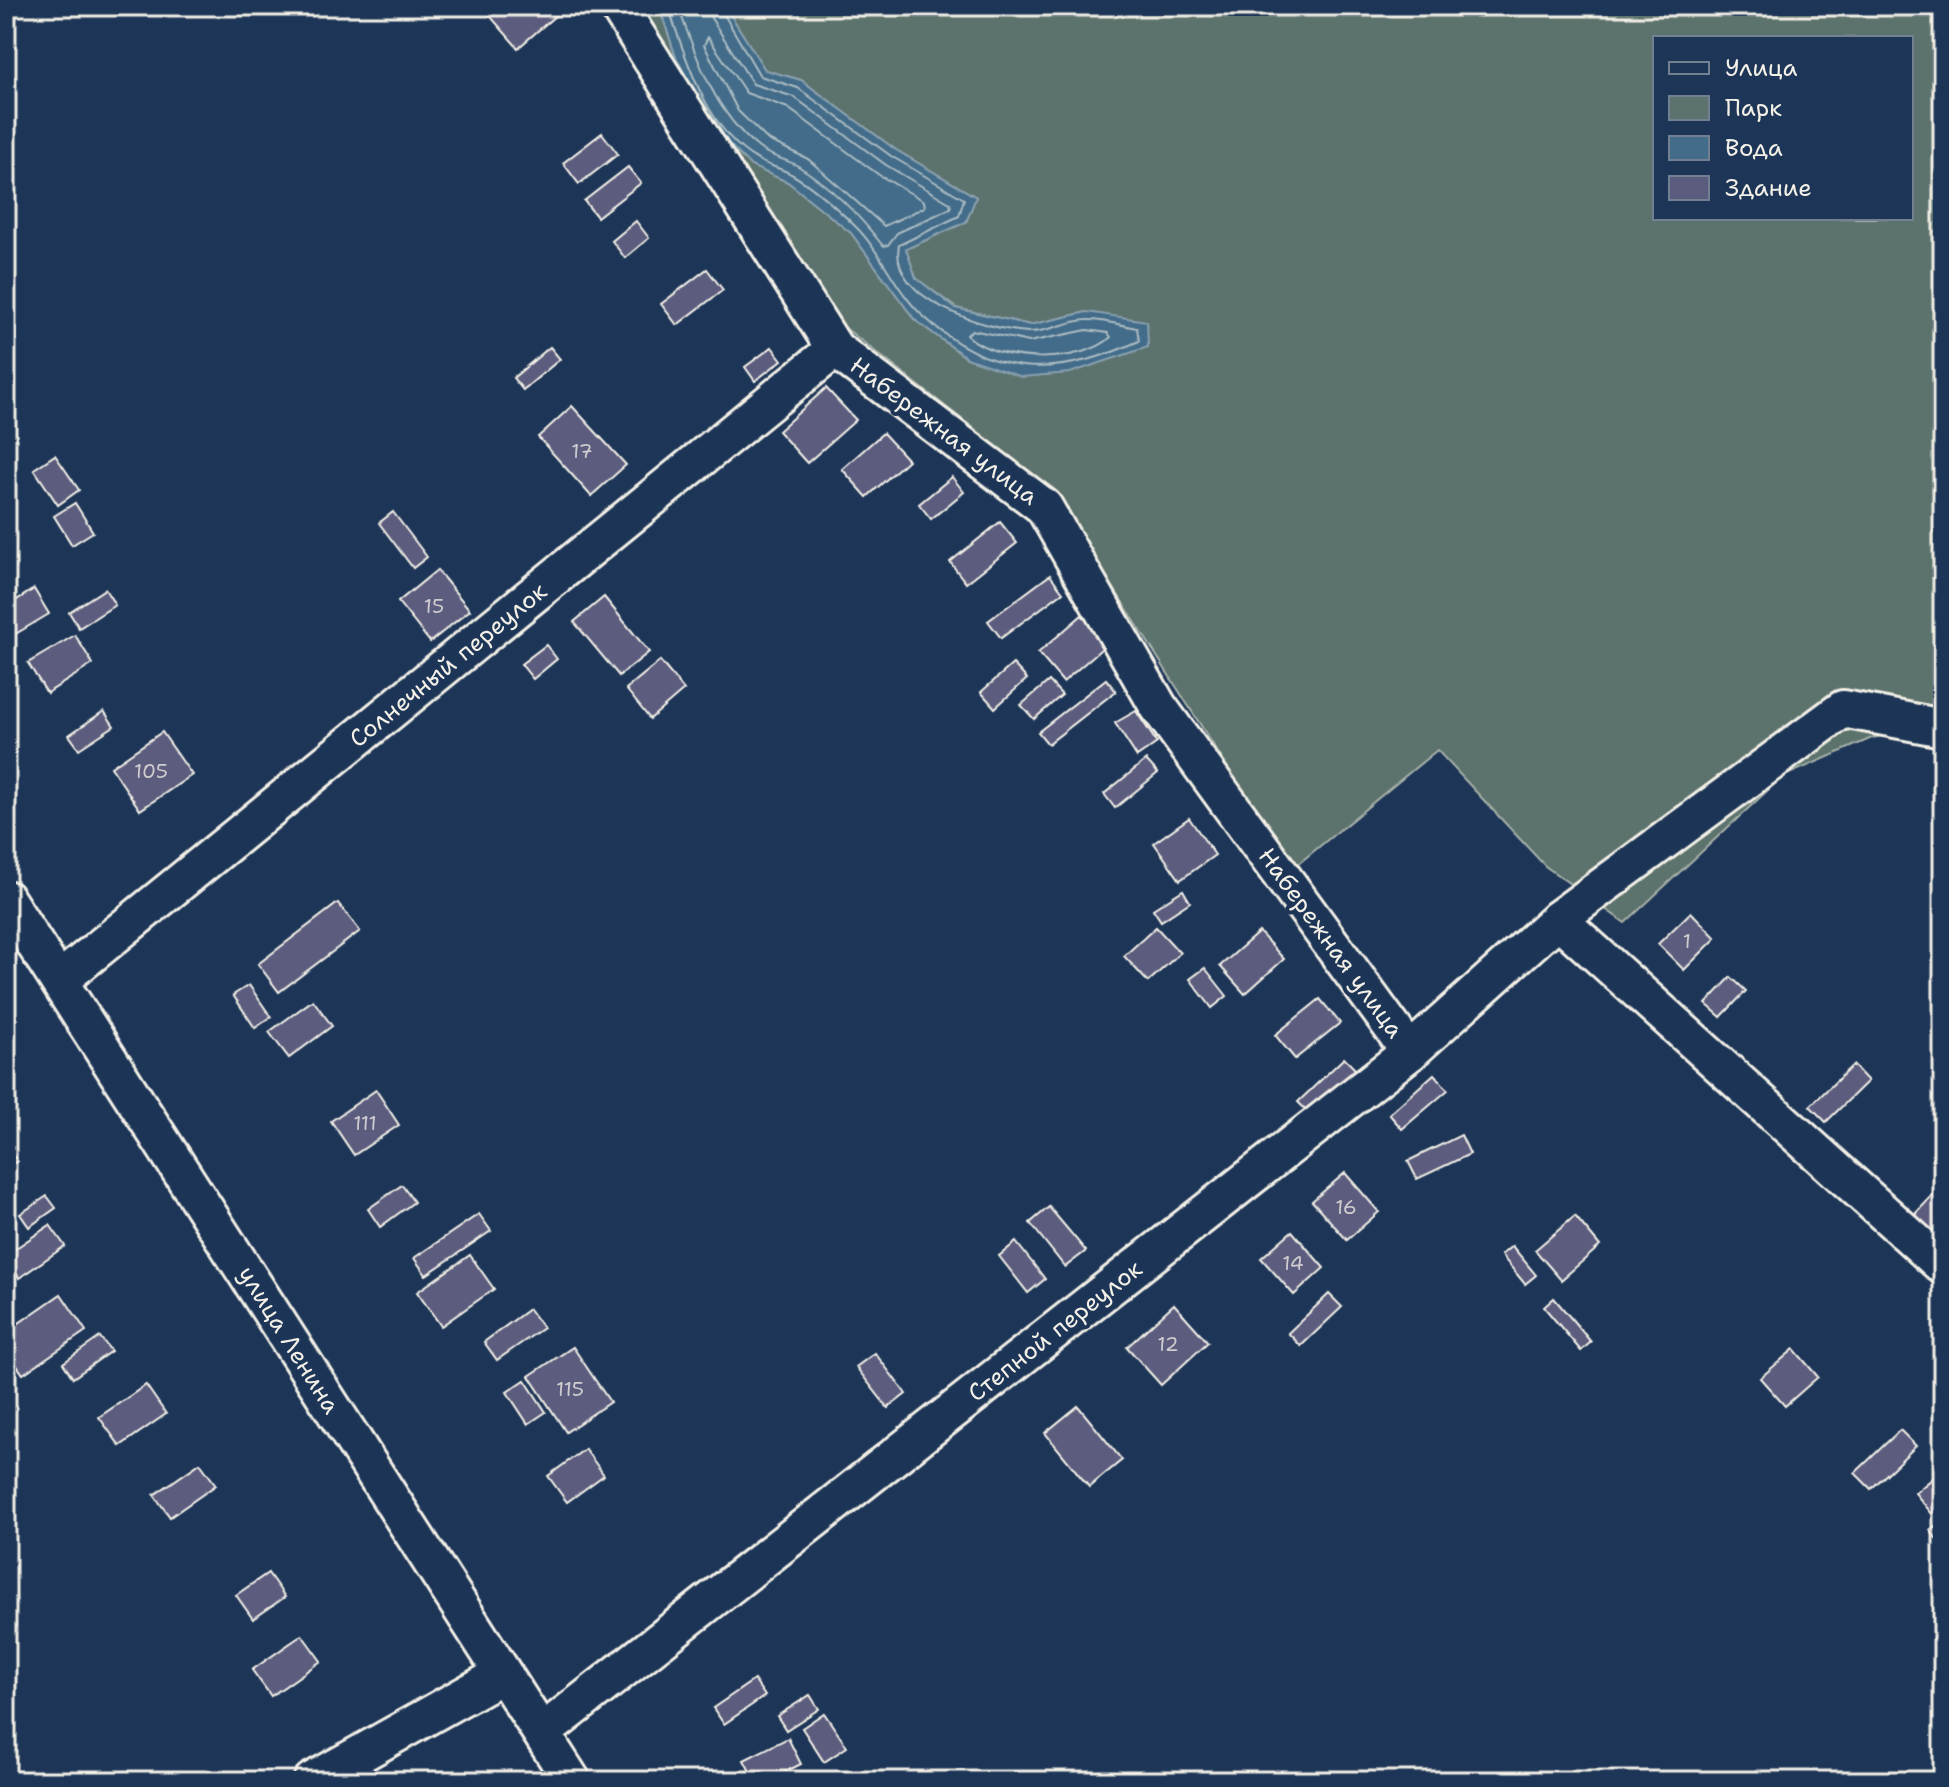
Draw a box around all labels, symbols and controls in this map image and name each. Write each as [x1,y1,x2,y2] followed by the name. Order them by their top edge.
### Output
[1653,36,1913,220] legend
[1725,52,1798,84] text: Улица
[1725,92,1782,124] text: Парк
[1725,132,1783,164] text: Вода
[1725,172,1812,204] text: Здание
[843,350,1045,512] street label: Набережная улица
[571,438,593,464] house number: 17
[343,575,554,755] street label: Солнечный переулок
[424,593,444,619] house number: 15
[134,758,168,784] house number: 105
[1251,841,1411,1045] street label: Набережная улица
[1683,928,1691,954] house number: 1
[353,1110,377,1136] house number: 111
[1335,1194,1357,1220] house number: 16
[1282,1250,1304,1276] house number: 14
[961,1253,1149,1409] street label: Степной переулок
[231,1260,347,1420] street label: улица Ленина
[1157,1331,1179,1357] house number: 12
[556,1376,584,1402] house number: 115

